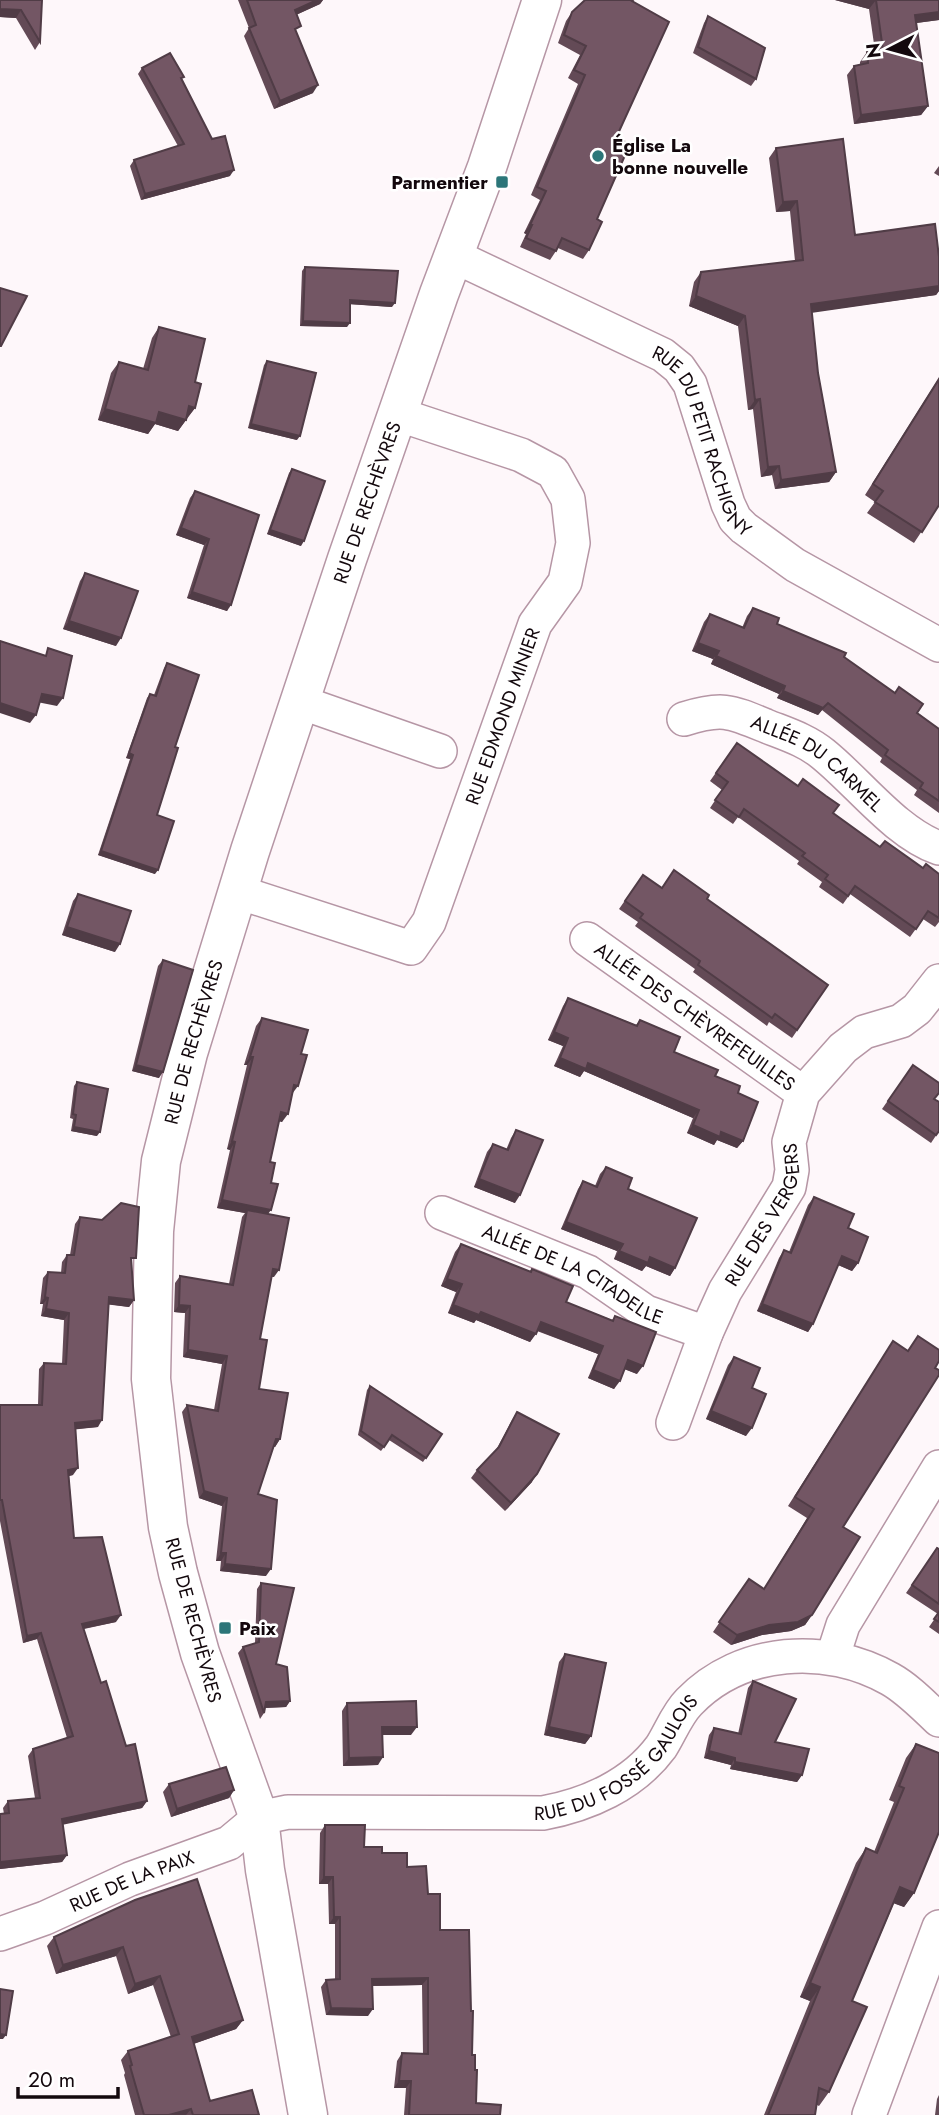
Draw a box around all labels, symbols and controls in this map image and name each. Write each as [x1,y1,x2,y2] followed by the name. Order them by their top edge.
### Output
[855,14,925,84] north arrow
[859,42,888,60] text: N
[612,132,748,181] place label: Église La bonne nouvelle
[590,148,606,164] marker: Église La bonne nouvelle
[391,169,488,196] place label: Parmentier
[494,174,510,190] marker: Parmentier
[648,339,757,543] street label: RUE DU PETIT RACHIGNY
[327,418,408,587] street label: RUE DE RECHÈVRES
[459,624,547,809] street label: RUE EDMOND MINIER
[747,708,889,818] street label: ALLÉE DU CARMEL
[589,936,801,1098] street label: ALLÉE DES CHÈVREFEUILLES
[158,956,230,1127] street label: RUE DE RECHÈVRES
[718,1142,806,1292] street label: RUE DES VERGERS
[478,1218,667,1331] street label: ALLÉE DE LA CITADELLE
[158,1535,229,1706] street label: RUE DE RECHÈVRES
[239,1615,277,1642] place label: Paix
[217,1620,233,1636] marker: Paix
[534,1688,704,1827] street label: RUE DU FOSSÉ GAULOIS
[65,1844,198,1919] street label: RUE DE LA PAIX
[18,2056,117,2100] scale bar
[28,2065,75,2095] text: 20 m

